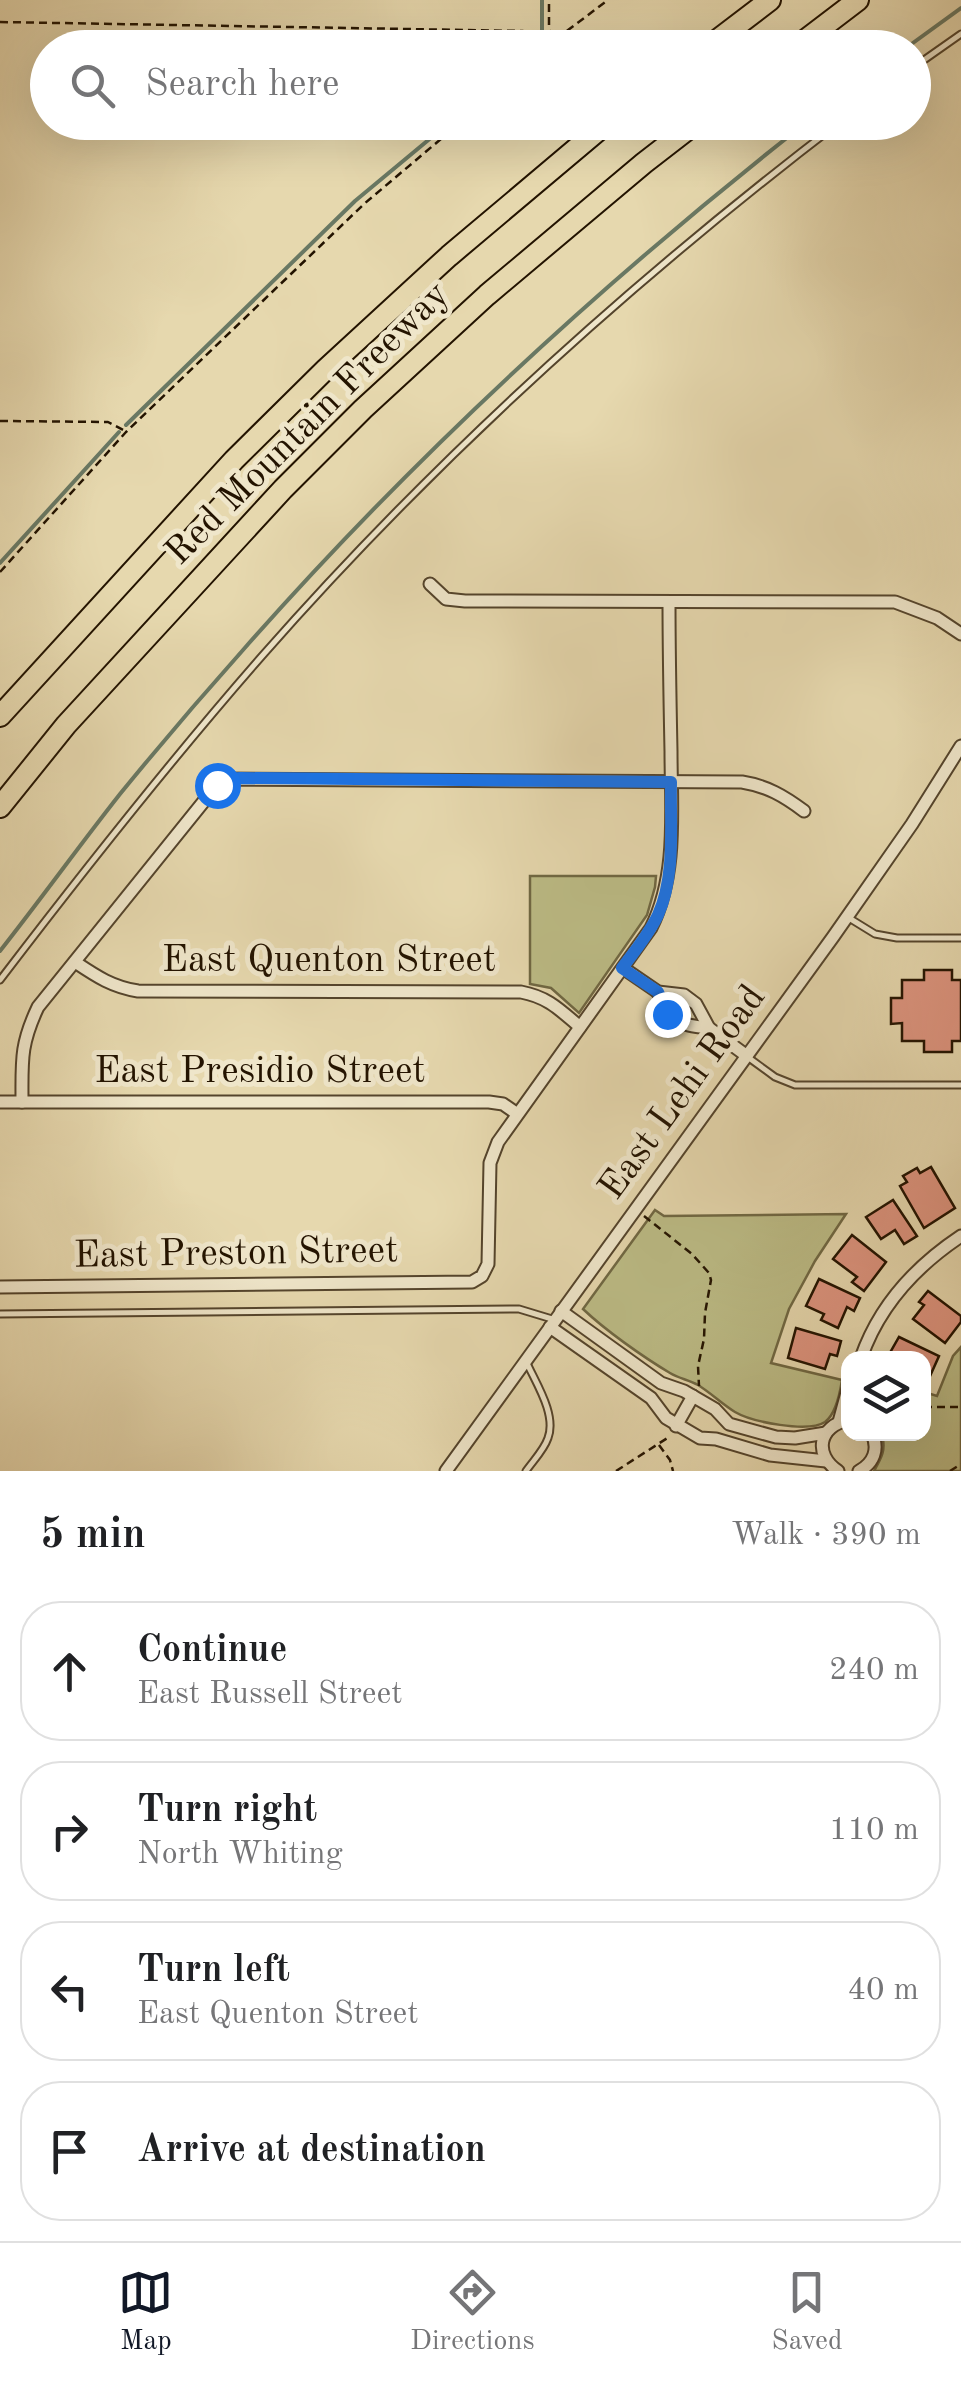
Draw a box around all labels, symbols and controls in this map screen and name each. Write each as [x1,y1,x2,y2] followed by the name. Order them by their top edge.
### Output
[30,30,931,140] search box
[65,58,120,113] icon: search
[145,66,340,104] text: Search here
[159,275,457,573] street label: Red Mountain Freeway
[195,763,241,809] route start
[162,942,496,980] street label: East Quenton Street
[593,979,773,1207] street label: East Lehi Road
[645,992,691,1038] route end
[94,1053,426,1091] street label: East Presidio Street
[73,1232,399,1276] street label: East Preston Street
[841,1351,931,1441] map controls
[841,1351,931,1441] button: layers
[40,1515,146,1557] text: 5 min
[731,1520,921,1552] text: Walk · 390 m
[137,1632,287,1670] text: Continue
[42,1644,97,1699] icon: ahead
[829,1655,919,1687] text: 240 m
[137,1679,402,1711] text: East Russell Street
[137,1792,317,1830] text: Turn right
[42,1804,97,1859] icon: right
[829,1815,919,1847] text: 110 m
[137,1839,343,1871] text: North Whiting
[137,1952,290,1990] text: Turn left
[42,1964,97,2019] icon: left
[848,1975,919,2007] text: 40 m
[137,1999,419,2031] text: East Quenton Street
[42,2124,97,2179] icon: arrive
[137,2132,486,2170] text: Arrive at destination
[118,2265,173,2360] tab: Map
[410,2265,535,2360] tab: Directions
[771,2265,843,2360] tab: Saved

